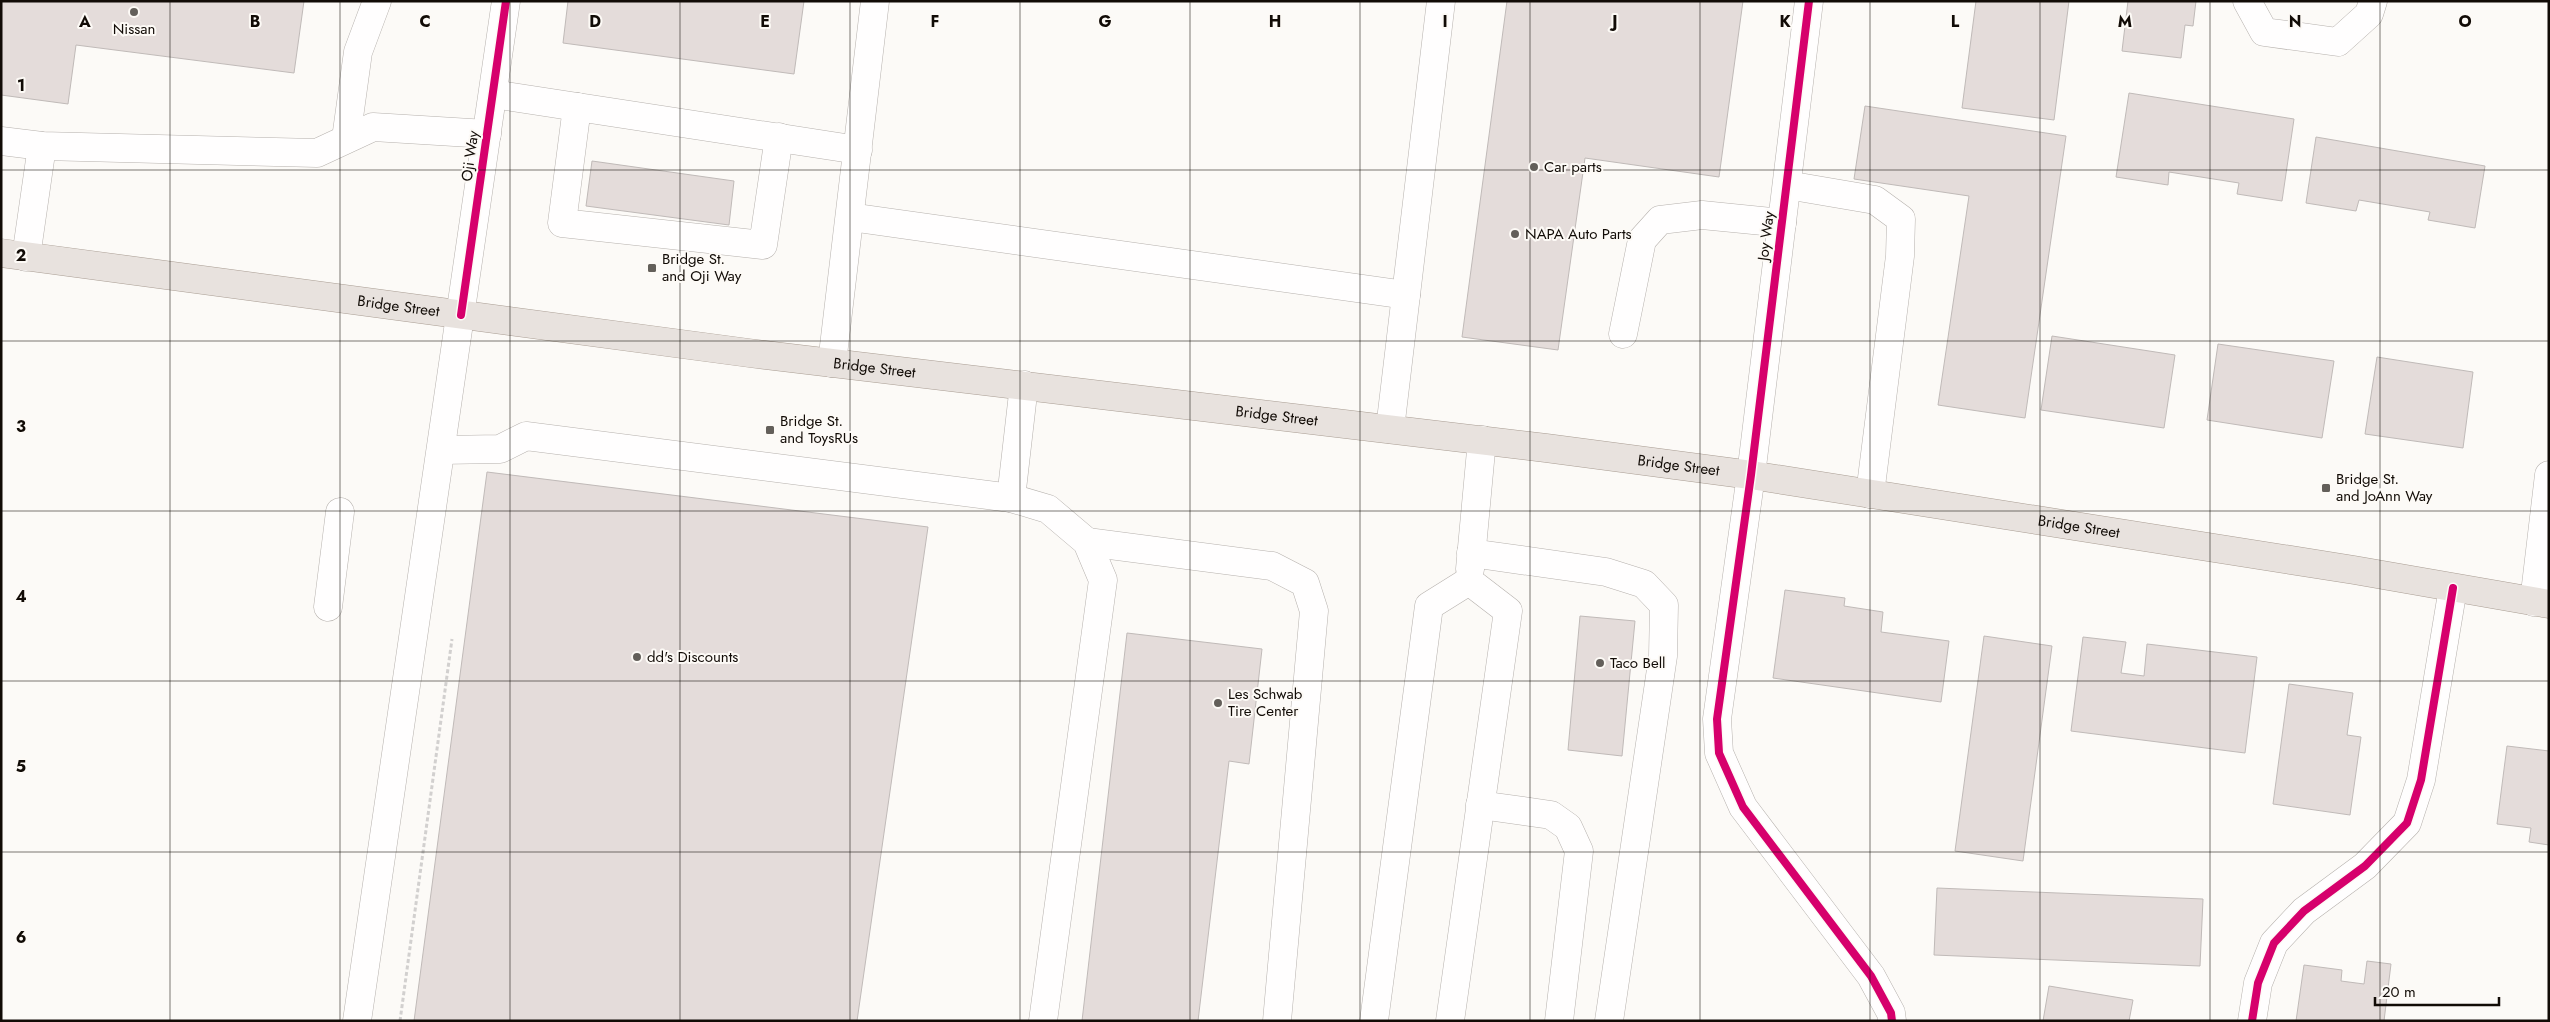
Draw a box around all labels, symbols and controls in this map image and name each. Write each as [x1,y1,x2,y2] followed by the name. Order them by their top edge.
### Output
[128,6,140,18] marker: Nissan
[78,10,91,33] text: A
[250,10,260,33] text: B
[419,10,431,33] text: C
[589,10,601,33] text: D
[760,10,770,33] text: E
[931,10,939,33] text: F
[1098,10,1112,33] text: G
[1269,10,1281,33] text: H
[1442,10,1448,33] text: I
[1609,10,1618,33] text: J
[1779,10,1791,33] text: K
[1951,10,1960,33] text: L
[2118,10,2132,33] text: M
[2289,10,2301,33] text: N
[2458,10,2472,33] text: O
[113,18,155,40] place label: Nissan
[17,74,25,97] text: 1
[456,129,485,183] street label: Oji Way
[1544,156,1602,178] place label: Car parts
[1528,161,1540,173] marker: Car parts
[1752,210,1780,264] street label: Joy Way
[1525,223,1632,245] place label: NAPA Auto Parts
[1509,228,1521,240] marker: NAPA Auto Parts
[16,244,26,267] text: 2
[662,248,742,287] place label: Bridge St. and Oji Way
[646,262,658,274] marker: Bridge St. and Oji Way
[356,290,441,323] street label: Bridge Street
[832,352,917,384] street label: Bridge Street
[1234,400,1319,432] street label: Bridge Street
[780,410,858,449] place label: Bridge St. and ToysRUs
[16,415,26,438] text: 3
[764,424,776,436] marker: Bridge St. and ToysRUs
[1636,449,1721,482] street label: Bridge Street
[2336,468,2433,507] place label: Bridge St. and JoAnn Way
[2320,482,2332,494] marker: Bridge St. and JoAnn Way
[2036,509,2122,544] street label: Bridge Street
[15,585,27,608] text: 4
[647,646,738,668] place label: dd's Discounts
[631,651,643,663] marker: dd's Discounts
[1610,652,1666,674] place label: Taco Bell
[1594,657,1606,669] marker: Taco Bell
[1228,683,1303,722] place label: Les Schwab Tire Center
[1212,697,1224,709] marker: Les Schwab Tire Center
[16,755,26,778] text: 5
[16,926,26,949] text: 6
[2375,974,2499,1006] scale bar
[2382,981,2416,1003] text: 20 m

